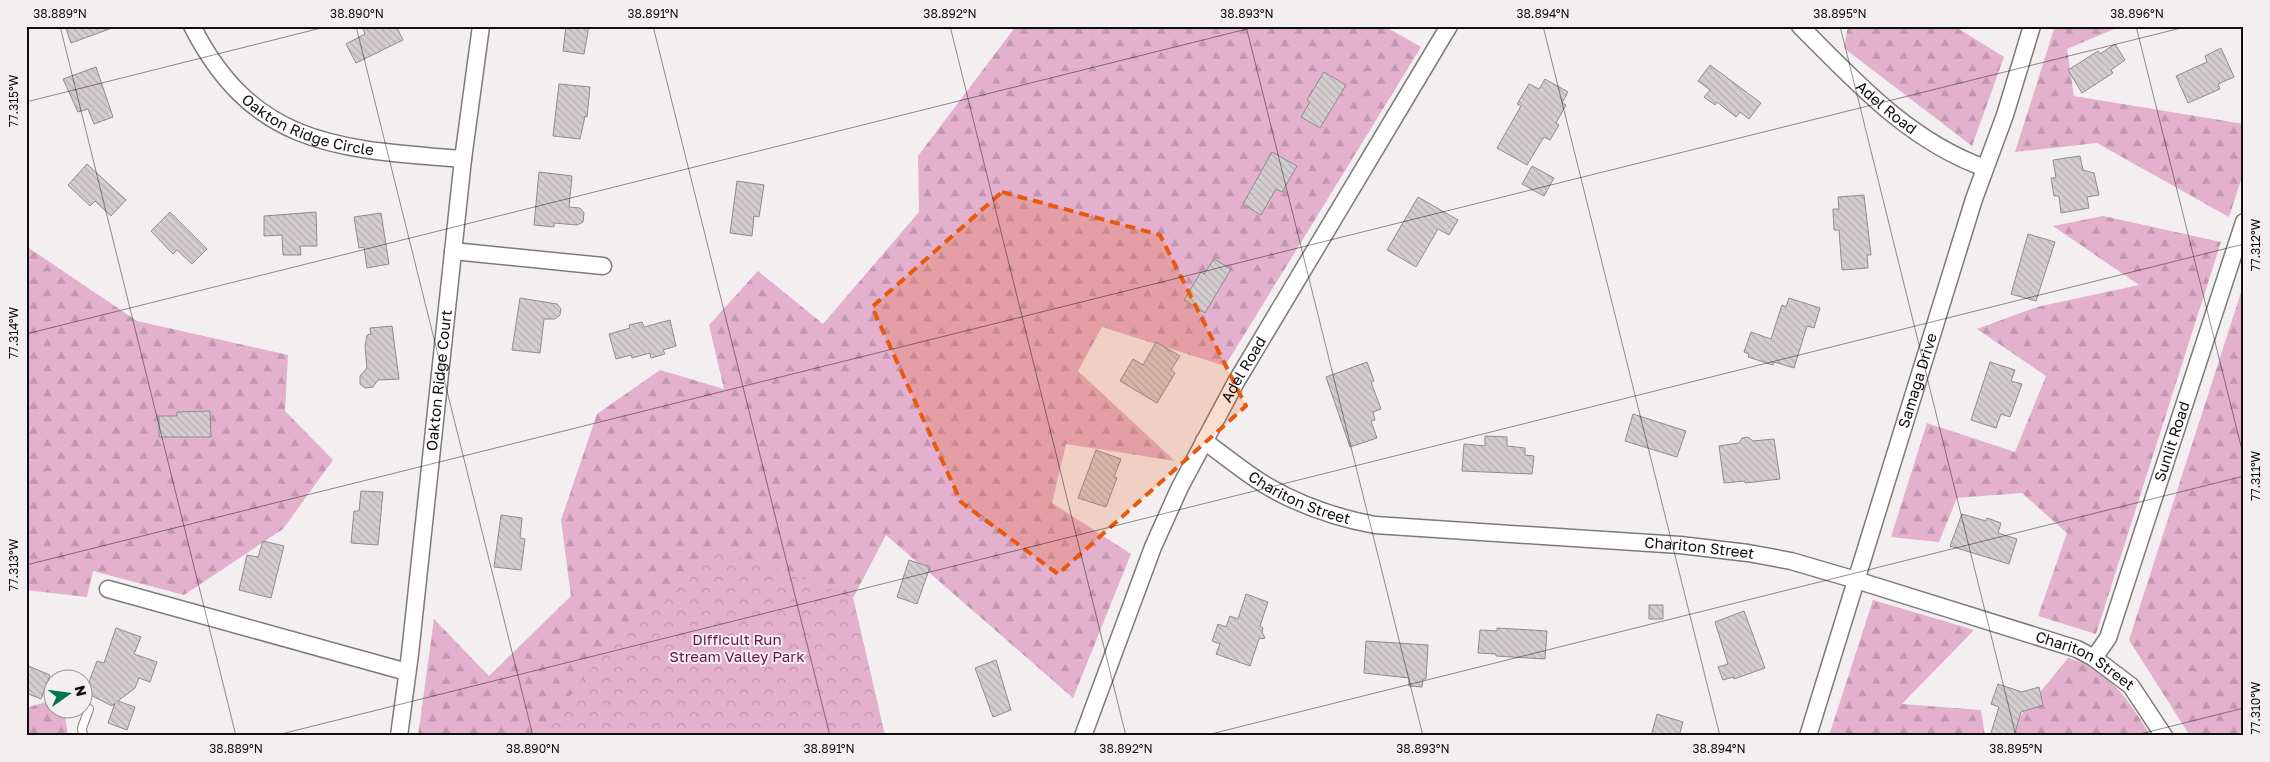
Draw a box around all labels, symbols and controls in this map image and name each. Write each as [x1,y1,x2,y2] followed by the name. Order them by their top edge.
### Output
[33,6,87,21] text: 38.889°N
[330,6,384,21] text: 38.890°N
[627,6,679,21] text: 38.891°N
[923,6,977,21] text: 38.892°N
[1220,6,1274,21] text: 38.893°N
[1516,6,1570,21] text: 38.894°N
[1813,6,1867,21] text: 38.895°N
[2110,6,2164,21] text: 38.896°N
[6,74,21,127] text: 77.315°W
[1853,77,1921,137] street label: Adel Road
[239,90,376,159] street label: Oakton Ridge Circle
[2248,218,2263,271] text: 77.312°W
[6,306,21,359] text: 77.314°W
[422,309,455,452] street label: Oakton Ridge Court
[1894,330,1940,430] street label: Samaga Drive
[1217,333,1269,405] street label: Adel Road
[2150,399,2193,484] street label: Sunlit Road
[2248,450,2263,501] text: 77.311°W
[1245,467,1352,527] street label: Chariton Street
[1644,533,1756,562] street label: Chariton Street
[6,538,21,591] text: 77.313°W
[2033,627,2138,693] street label: Chariton Street
[669,630,805,665] park label: Difficult Run Stream Valley Park
[42,670,92,720] north arrow
[2248,681,2263,734] text: 77.310°W
[72,684,91,698] text: N
[209,741,263,756] text: 38.889°N
[506,741,560,756] text: 38.890°N
[803,741,855,756] text: 38.891°N
[1099,741,1153,756] text: 38.892°N
[1396,741,1450,756] text: 38.893°N
[1692,741,1746,756] text: 38.894°N
[1989,741,2043,756] text: 38.895°N

